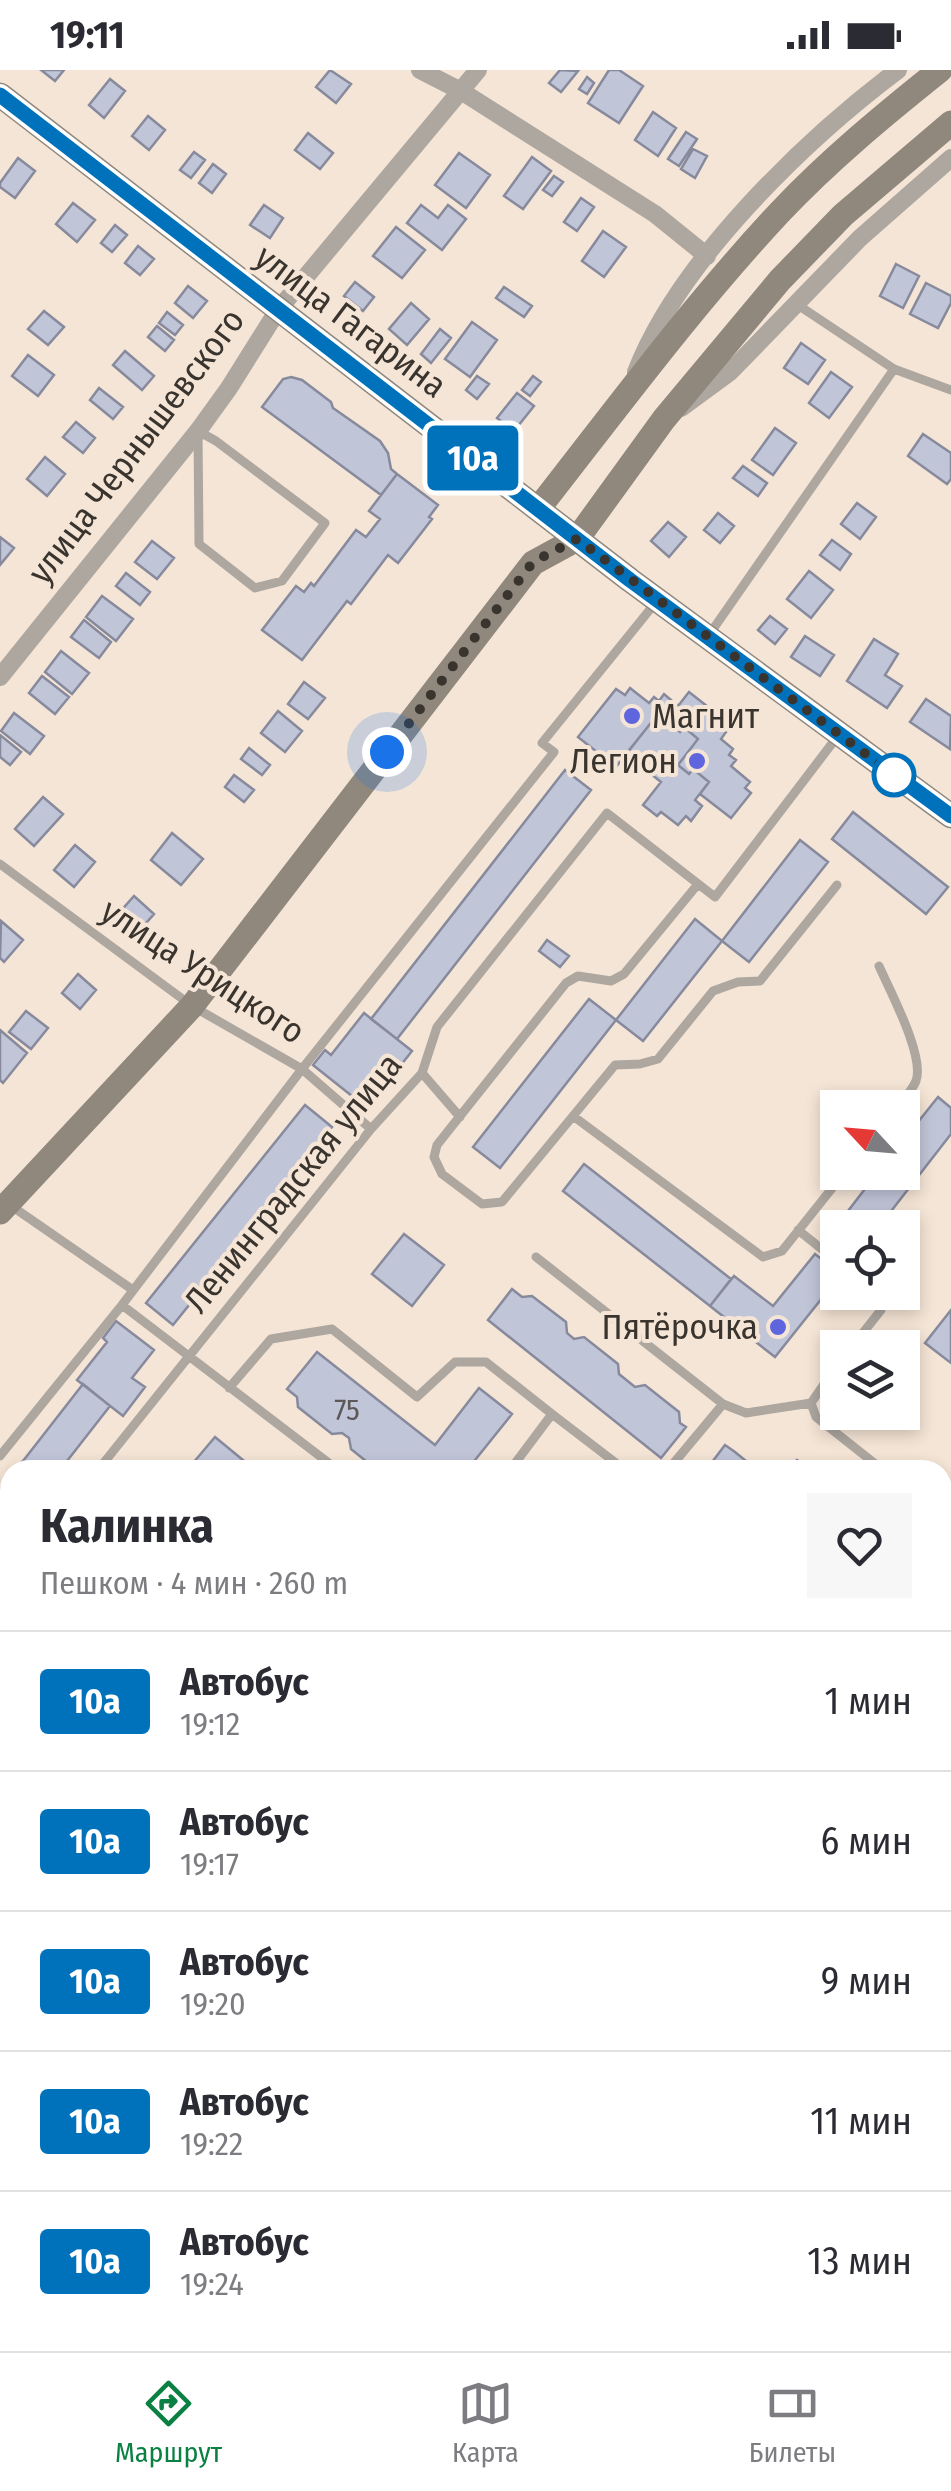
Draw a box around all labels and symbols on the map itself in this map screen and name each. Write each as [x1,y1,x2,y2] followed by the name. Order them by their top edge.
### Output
[247,236,455,406] street label: улица Гагарина
[19,300,253,592] street label: улица Чернышевского
[416,426,530,490] line badge: 10а
[652,695,760,737] place label: Магнит
[621,705,643,727] marker: Магнит
[362,727,412,777] your location
[570,740,677,782] place label: Легион
[686,750,708,772] marker: Легион
[873,754,915,796] unlabelled marker
[93,890,313,1052] street label: улица Урицкого
[175,1045,411,1321] street label: Ленинградская улица
[820,1090,920,1190] north arrow
[602,1306,758,1348] place label: Пятёрочка
[767,1316,789,1338] marker: Пятёрочка
[334,1392,360,1428] house number: 75

